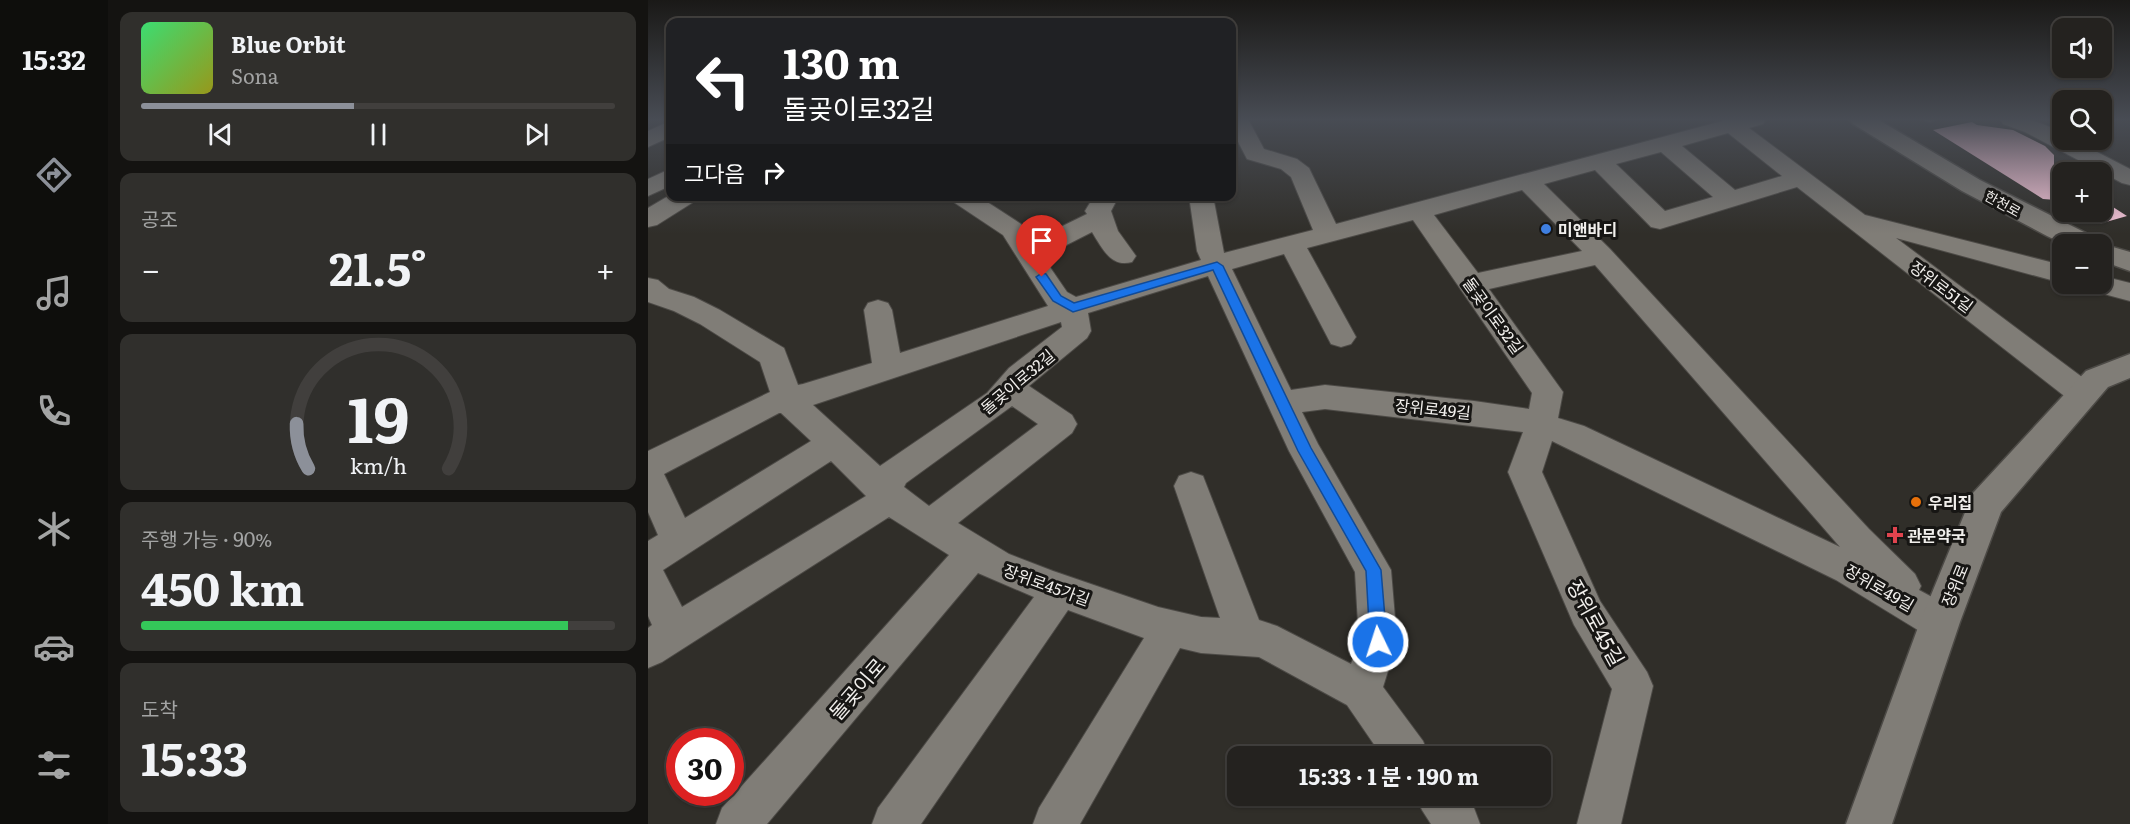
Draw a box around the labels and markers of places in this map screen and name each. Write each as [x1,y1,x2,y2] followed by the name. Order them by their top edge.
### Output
[1016,215,1067,277] pin
[1558,217,1617,241] place label: 미앤바디
[1539,222,1553,236] marker: 미앤바디
[1928,490,1972,514] place label: 우리집
[1909,495,1923,509] marker: 우리집
[1907,523,1966,547] place label: 관문약국
[1888,528,1902,542] marker: 관문약국

